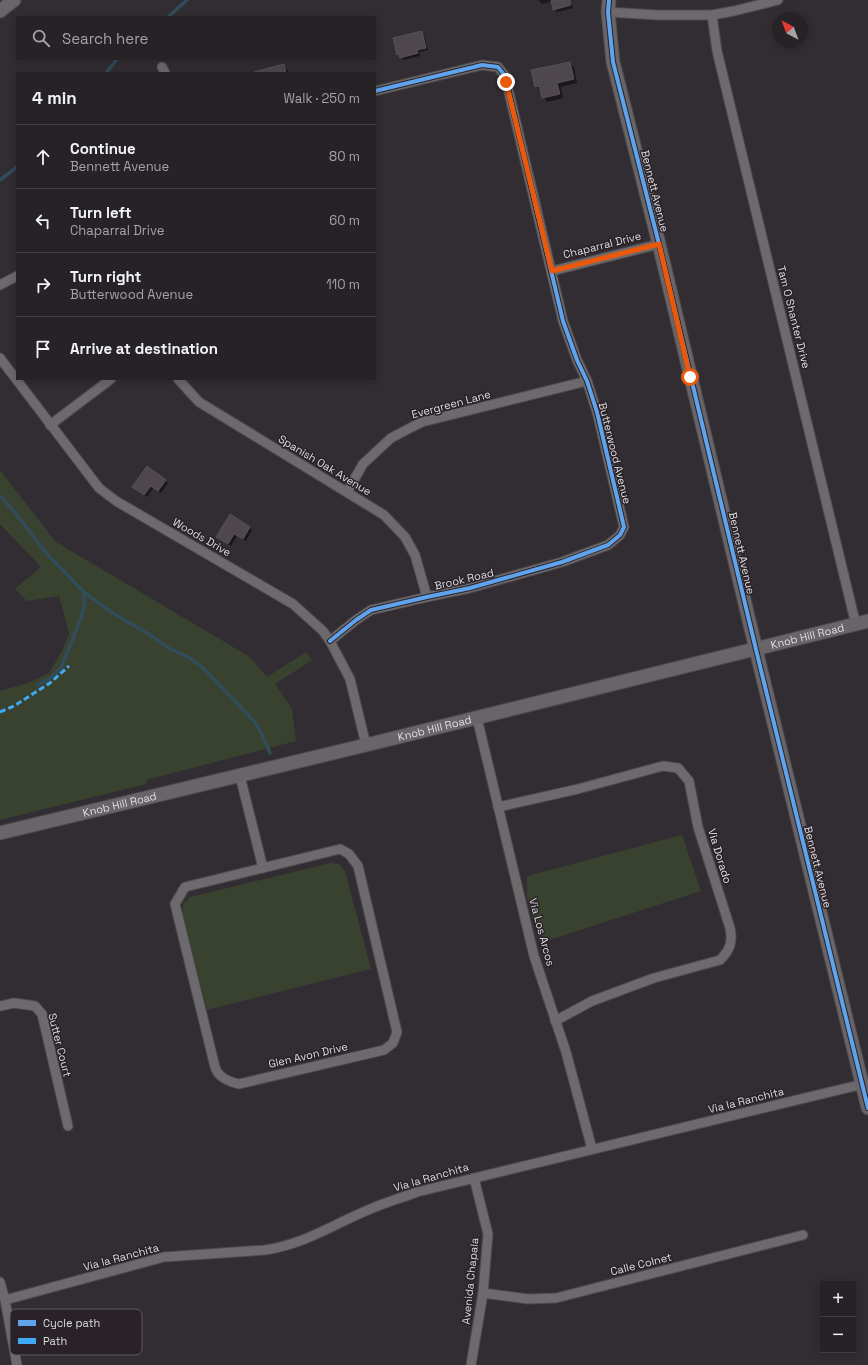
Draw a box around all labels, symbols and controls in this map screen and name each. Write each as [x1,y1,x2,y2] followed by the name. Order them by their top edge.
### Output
[772,12,808,48] north arrow
[16,16,376,60] search box
[30,27,52,49] icon: search
[62,29,148,48] text: Search here
[497,73,515,91] route end
[32,87,77,109] text: 4 min
[284,90,360,107] text: Walk · 250 m
[70,139,136,158] text: Continue
[32,146,54,168] icon: ahead
[329,148,360,165] text: 80 m
[638,149,672,233] street label: Bennett Avenue
[70,158,169,175] text: Bennett Avenue
[70,203,132,222] text: Turn left
[32,210,54,232] icon: left
[329,212,360,229] text: 60 m
[70,222,164,239] text: Chaparral Drive
[562,229,642,261] street label: Chaparral Drive
[774,264,814,370] street label: Tam O Shanter Drive
[70,267,141,286] text: Turn right
[32,274,54,296] icon: right
[326,276,360,293] text: 110 m
[70,286,193,303] text: Butterwood Avenue
[32,338,54,360] icon: arrive
[70,339,218,358] text: Arrive at destination
[681,368,699,386] route start
[410,387,492,421] street label: Evergreen Lane
[596,401,634,505] street label: Butterwood Avenue
[276,432,374,498] street label: Spanish Oak Avenue
[726,511,758,595] street label: Bennett Avenue
[170,515,234,559] street label: Woods Drive
[433,565,495,593] street label: Brook Road
[769,620,846,652] street label: Knob Hill Road
[396,712,473,744] street label: Knob Hill Road
[81,789,158,820] street label: Knob Hill Road
[801,825,835,909] street label: Bennett Avenue
[705,827,735,885] street label: Via Dorado
[526,896,558,968] street label: Via Los Arcos
[45,1012,75,1078] street label: Sutter Court
[267,1039,349,1071] street label: Glen Avon Drive
[707,1084,786,1116] street label: Via la Ranchita
[392,1159,471,1194] street label: Via la Ranchita
[458,1236,482,1325] street label: Avenida Chapala
[82,1240,161,1274] street label: Via la Ranchita
[609,1250,673,1278] street label: Calle Colnet
[820,1281,856,1353] map controls
[820,1281,856,1317] button: +
[10,1309,142,1355] legend
[43,1316,100,1330] text: Cycle path
[820,1317,856,1353] button: −
[43,1334,67,1348] text: Path

